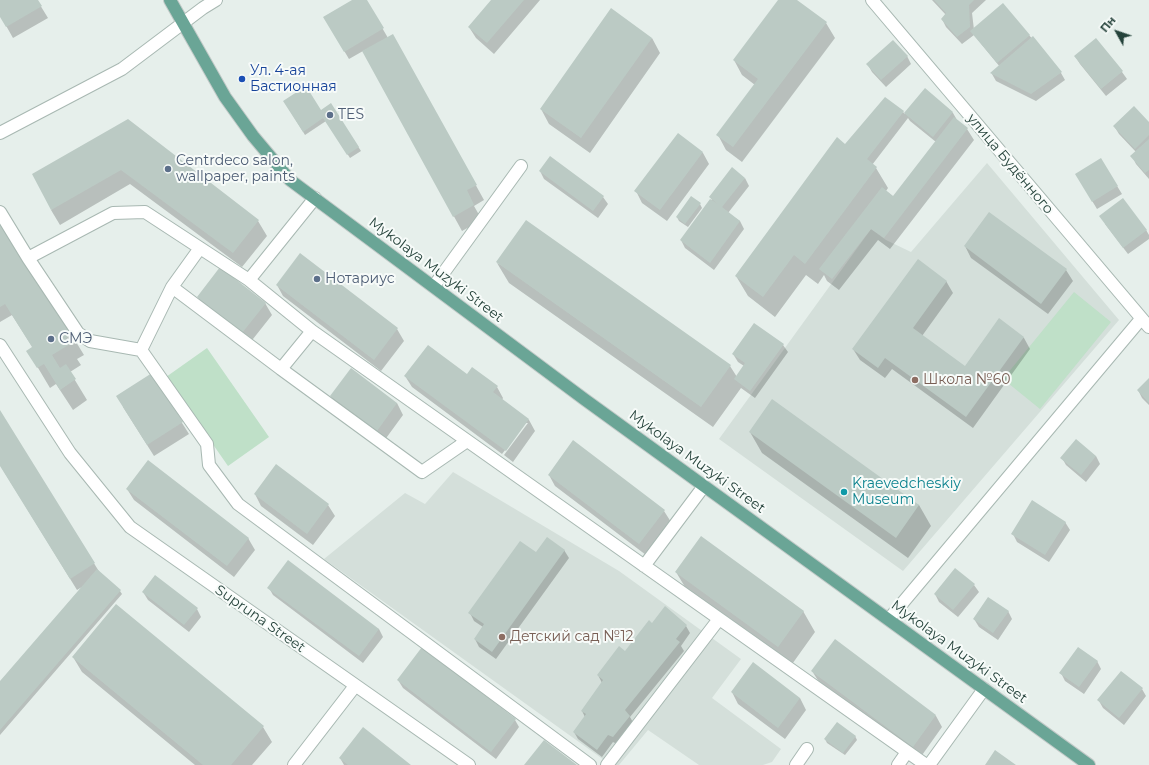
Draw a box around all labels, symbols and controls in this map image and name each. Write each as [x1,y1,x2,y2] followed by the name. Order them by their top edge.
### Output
[1097,12,1137,52] north arrow
[1097,13,1118,35] text: Пн
[250,63,337,96] place label: Ул. 4-ая Бастионная
[237,74,247,84] marker: Ул. 4-ая Бастионная
[338,107,364,123] place label: TES
[325,110,335,120] marker: TES
[963,110,1057,218] street label: улица Будённого
[176,153,295,186] place label: Centrdeco salon, wallpaper, paints
[163,164,173,174] marker: Centrdeco salon, wallpaper, paints
[365,214,507,326] street label: Mykolaya Muzyki Street
[325,271,395,287] place label: Нотариус
[312,274,322,284] marker: Нотариус
[59,331,92,347] place label: СМЭ
[46,334,56,344] marker: СМЭ
[923,372,1010,388] place label: Школа №60
[910,375,920,385] marker: Школа №60
[626,407,768,517] street label: Mykolaya Muzyki Street
[852,476,961,508] place label: Kraevedcheskiy Museum
[839,487,849,497] marker: Kraevedcheskiy Museum
[212,582,308,656] street label: Supruna Street
[888,597,1030,707] street label: Mykolaya Muzyki Street
[510,629,633,645] place label: Детский сад №12
[497,632,507,642] marker: Детский сад №12

